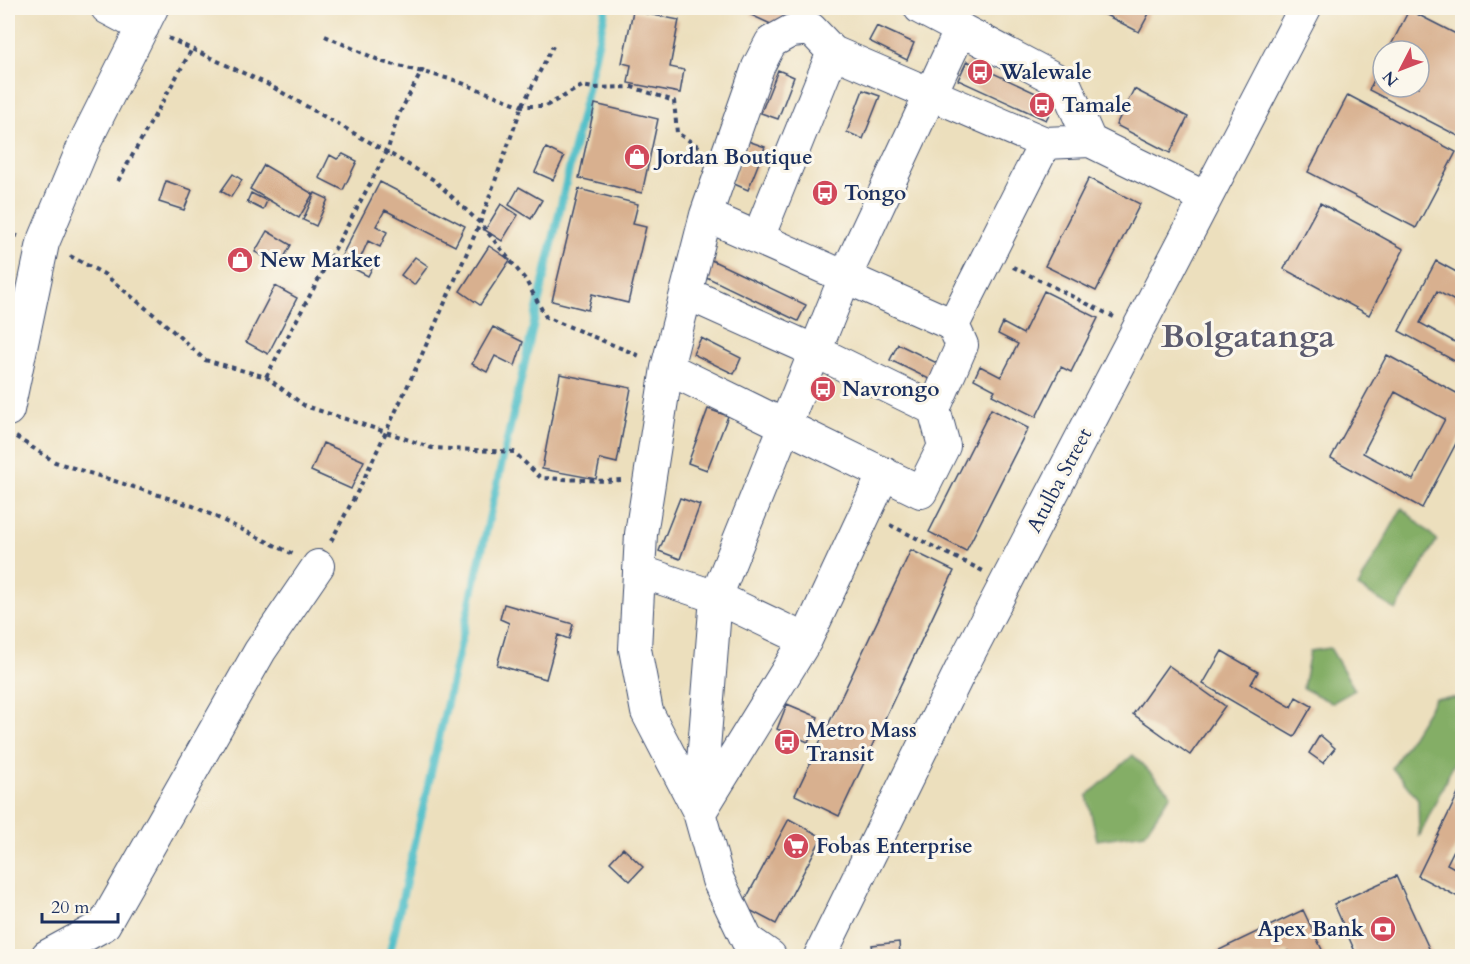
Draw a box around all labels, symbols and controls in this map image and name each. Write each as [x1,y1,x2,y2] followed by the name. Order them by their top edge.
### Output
[1371,39,1431,99] north arrow
[965,57,995,87] bus stop icon: Walewale
[999,58,1092,87] place label: Walewale
[1378,66,1403,91] text: N
[1027,90,1057,120] bus stop icon: Tamale
[1062,91,1132,120] place label: Tamale
[622,142,652,172] shop icon: Jordan Boutique
[653,143,813,172] place label: Jordan Boutique
[810,178,840,208] bus stop icon: Tongo
[844,179,906,208] place label: Tongo
[225,245,255,275] shop icon: New Market
[260,246,381,275] place label: New Market
[1161,314,1335,359] district label: Bolgatanga
[808,374,838,404] bus stop icon: Navrongo
[842,375,939,404] place label: Navrongo
[1020,422,1099,538] street label: Atulba Street
[806,716,917,769] place label: Metro Mass Transit
[772,727,802,757] bus stop icon: Metro Mass Transit
[781,831,811,861] supermarket icon: Fobas Enterprise
[816,832,973,861] place label: Fobas Enterprise
[42,886,118,924] scale bar
[51,895,90,920] text: 20 m
[1368,914,1398,944] bank icon: Apex Bank
[1257,915,1364,944] place label: Apex Bank

